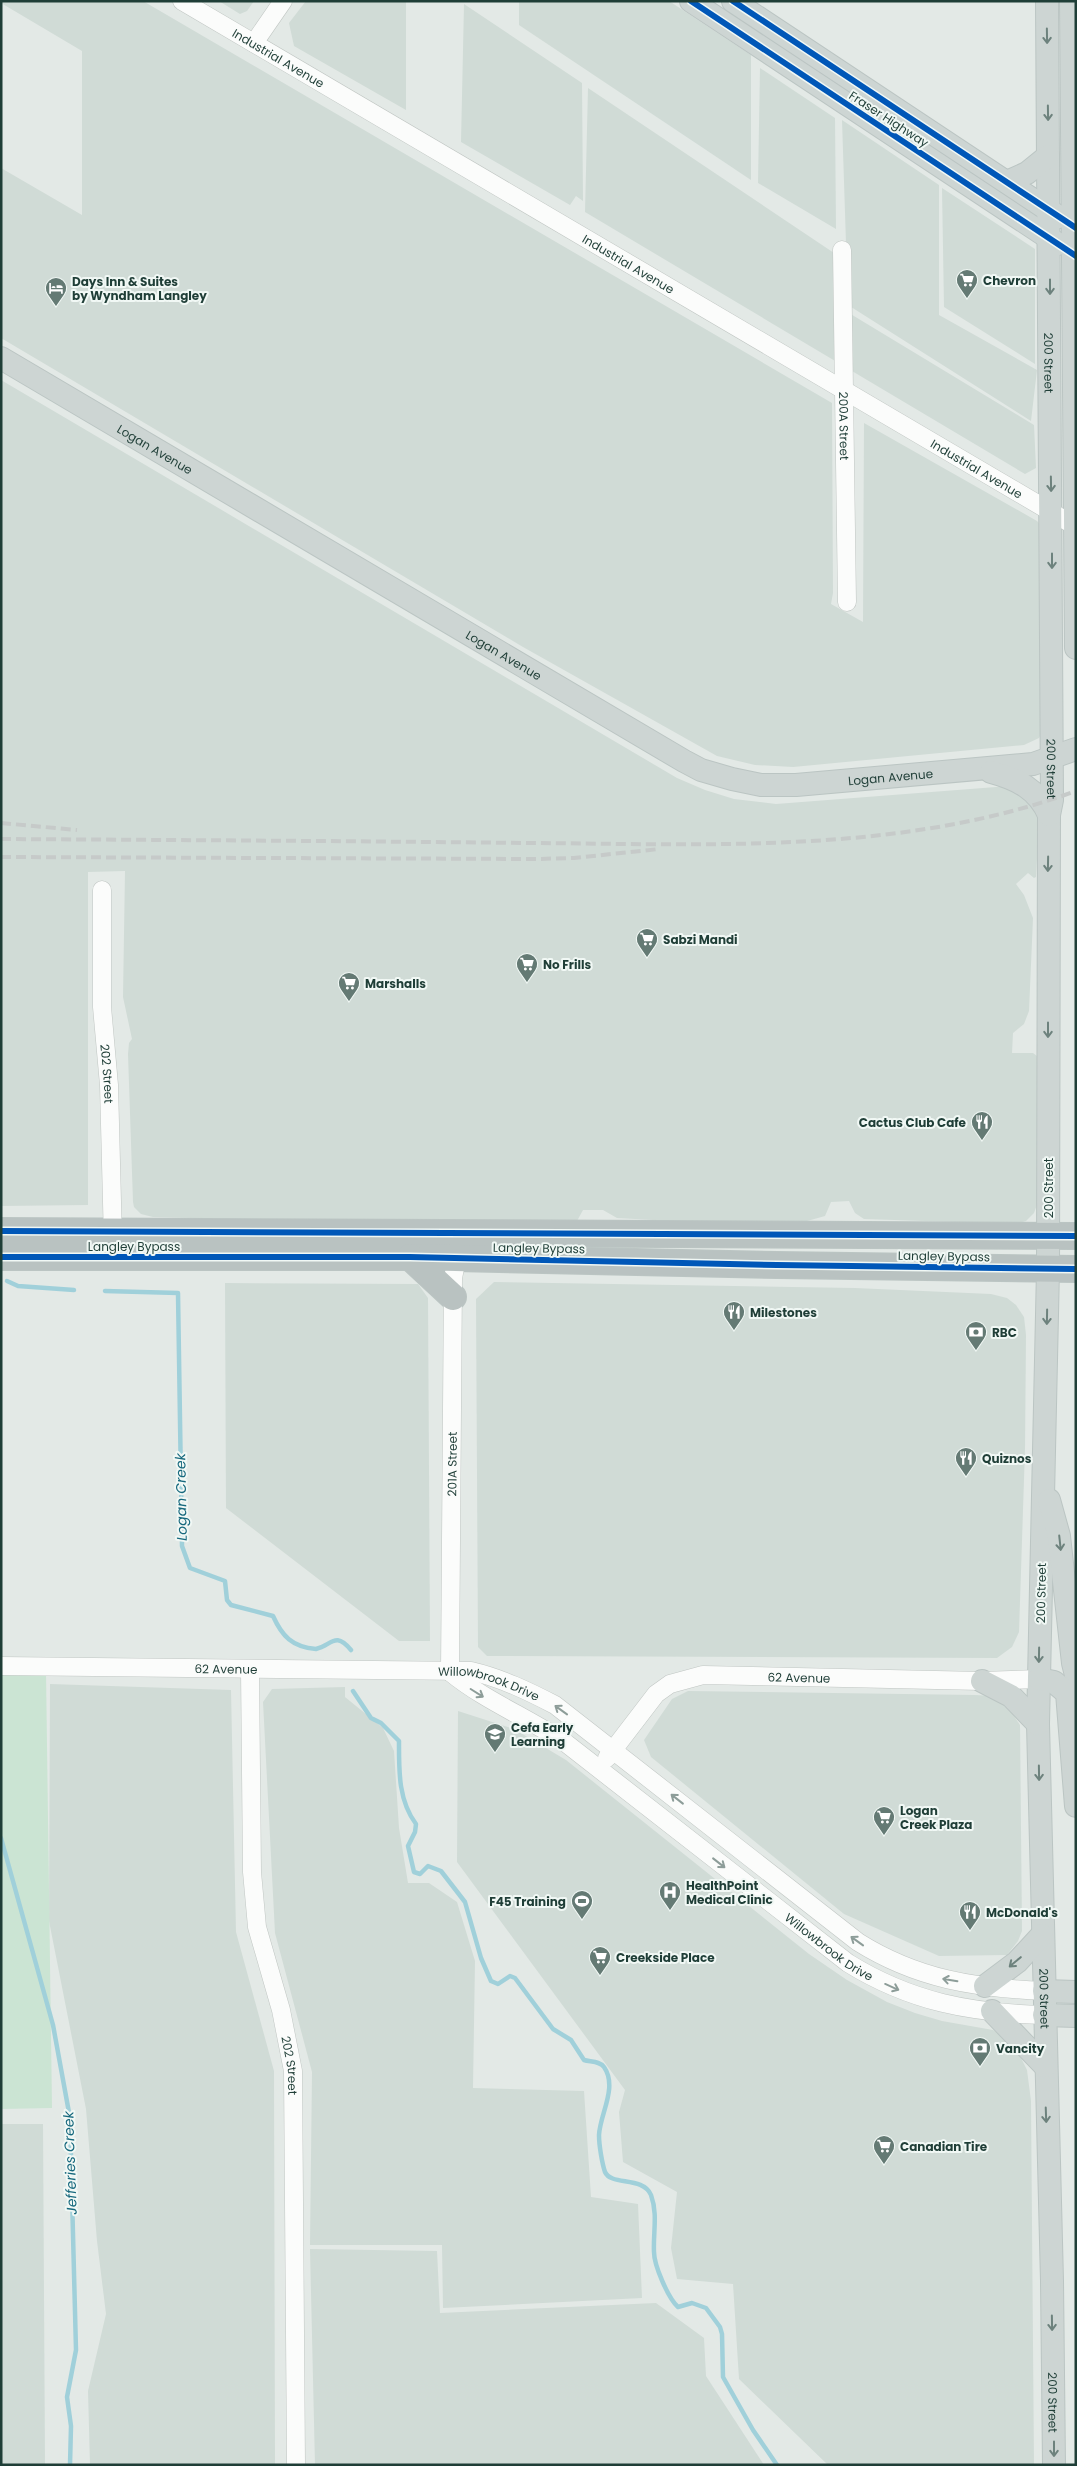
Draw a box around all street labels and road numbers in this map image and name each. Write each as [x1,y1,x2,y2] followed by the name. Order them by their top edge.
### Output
[229,24,328,91] street label: Industrial Avenue
[846,87,932,151] street label: Fraser Highway
[579,230,678,297] street label: Industrial Avenue
[1041,333,1058,393] street label: 200 Street
[836,392,853,460] street label: 200A Street
[114,420,196,478] street label: Logan Avenue
[928,435,1026,502] street label: Industrial Avenue
[463,626,545,684] street label: Logan Avenue
[1043,739,1060,799] street label: 200 Street
[847,764,934,789] street label: Logan Avenue
[97,1043,118,1104] street label: 202 Street
[1040,1158,1057,1218] street label: 200 Street
[88,1238,180,1255] street label: Langley Bypass
[493,1239,585,1257] street label: Langley Bypass
[898,1247,990,1265] street label: Langley Bypass
[443,1432,460,1496] street label: 201A Street
[1032,1563,1050,1623] street label: 200 Street
[194,1660,258,1677] street label: 62 Avenue
[438,1662,543,1704] street label: Willowbrook Drive
[767,1668,831,1686] street label: 62 Avenue
[782,1909,876,1984] street label: Willowbrook Drive
[1036,1968,1054,2029] street label: 200 Street
[278,2034,302,2095] street label: 202 Street
[1044,2372,1062,2433] street label: 200 Street

